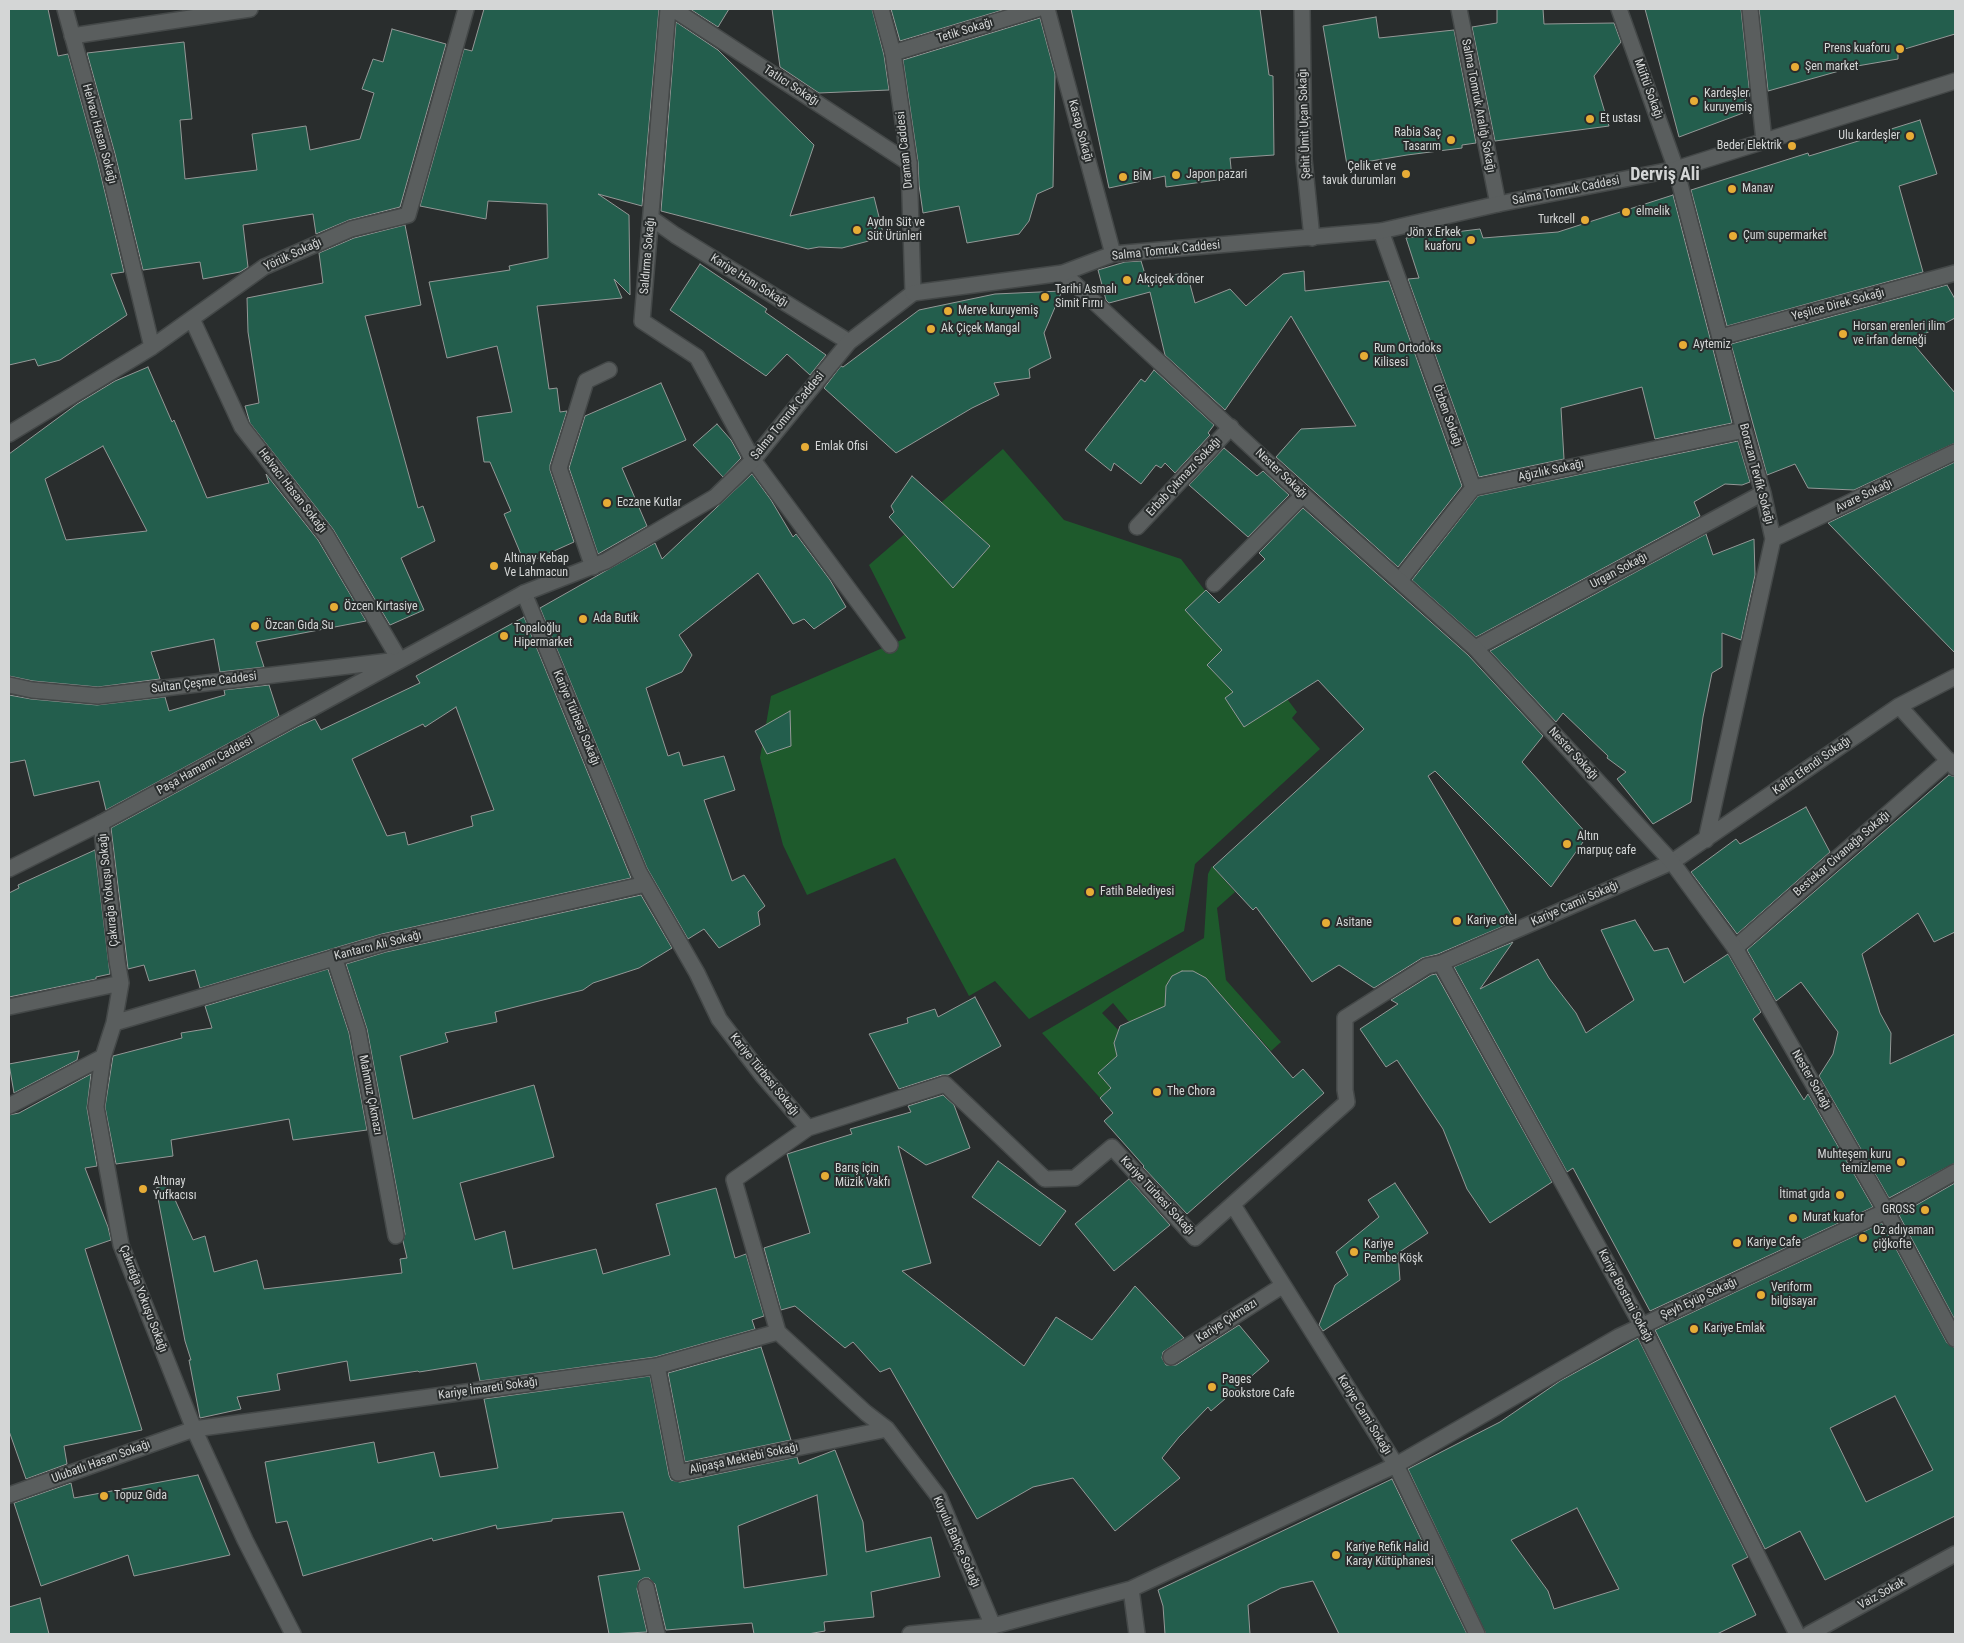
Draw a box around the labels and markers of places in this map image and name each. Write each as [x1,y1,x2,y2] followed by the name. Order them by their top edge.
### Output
[1824,42,1890,56] place label: Prens kuaforu
[1894,43,1906,55] marker: Prens kuaforu
[1805,60,1858,74] place label: Şen market
[1789,61,1801,73] marker: Şen market
[1704,87,1752,115] place label: Kardeşler kuruyemiş
[1688,95,1700,107] marker: Kardeşler kuruyemiş
[1600,112,1641,126] place label: Et ustası
[1584,113,1596,125] marker: Et ustası
[1394,126,1441,154] place label: Rabia Saç Tasarım
[1838,129,1900,143] place label: Ulu kardeşler
[1904,130,1916,142] marker: Ulu kardeşler
[1445,134,1457,146] marker: Rabia Saç Tasarım
[1717,139,1782,153] place label: Beder Elektrik
[1786,140,1798,152] marker: Beder Elektrik
[1322,160,1396,188] place label: Çelik et ve tavuk durumları
[1186,168,1247,182] place label: Japon pazari
[1400,168,1412,180] marker: Çelik et ve tavuk durumları
[1170,169,1182,181] marker: Japon pazari
[1133,170,1152,184] place label: BİM
[1117,171,1129,183] marker: BİM
[1742,182,1773,196] place label: Manav
[1726,183,1738,195] marker: Manav
[1636,205,1670,219] place label: elmelik
[1620,206,1632,218] marker: elmelik
[1538,213,1575,227] place label: Turkcell
[1579,214,1591,226] marker: Turkcell
[867,216,925,244] place label: Aydın Süt ve Süt Ürünleri
[851,224,863,236] marker: Aydın Süt ve Süt Ürünleri
[1407,226,1461,254] place label: Jön x Erkek kuaforu
[1743,229,1827,243] place label: Çum supermarket
[1727,230,1739,242] marker: Çum supermarket
[1465,234,1477,246] marker: Jön x Erkek kuaforu
[1137,273,1204,287] place label: Akçiçek doner
[1121,274,1133,286] marker: Akçiçek doner
[1055,283,1117,311] place label: Tarihi Asmalı Simit Fırnı
[1039,291,1051,303] marker: Tarihi Asmalı Simit Fırnı
[958,304,1038,318] place label: Merve kuruyemiş
[942,305,954,317] marker: Merve kuruyemiş
[1853,320,1945,348] place label: Horsan erenleri ilim ve irfan derneği
[941,322,1020,336] place label: Ak Çiçek Mangal
[925,323,937,335] marker: Ak Çiçek Mangal
[1837,328,1849,340] marker: Horsan erenleri ilim ve irfan derneği
[1693,338,1731,352] place label: Aytemiz
[1677,339,1689,351] marker: Aytemiz
[1374,342,1441,370] place label: Rum Ortodoks Kilisesi
[1358,350,1370,362] marker: Rum Ortodoks Kilisesi
[815,440,868,454] place label: Emlak Ofisi
[799,441,811,453] marker: Emlak Ofisi
[617,496,682,510] place label: Eczane Kutlar
[601,497,613,509] marker: Eczane Kutlar
[504,552,569,580] place label: Altınay Kebap Ve Lahmacun
[488,560,500,572] marker: Altınay Kebap Ve Lahmacun
[344,600,418,614] place label: Özcen Kırtasiye
[328,601,340,613] marker: Özcen Kırtasiye
[593,612,638,626] place label: Ada Butik
[577,613,589,625] marker: Ada Butik
[265,619,334,633] place label: Özcan Gıda Su
[249,620,261,632] marker: Özcan Gıda Su
[514,622,572,650] place label: Topaloğlu Hipermarket
[498,630,510,642] marker: Topaloğlu Hipermarket
[1577,830,1636,858] place label: Altın marpuç cafe
[1561,838,1573,850] marker: Altın marpuç cafe
[1100,885,1174,899] place label: Fatih Belediyesi
[1084,886,1096,898] marker: Fatih Belediyesi
[1467,914,1517,928] place label: Kariye otel
[1451,915,1463,927] marker: Kariye otel
[1336,916,1372,930] place label: Asitane
[1320,917,1332,929] marker: Asitane
[1167,1085,1215,1099] place label: The Chora
[1151,1086,1163,1098] marker: The Chora
[1818,1148,1891,1176] place label: Muhteşem kuru temizleme
[1895,1156,1907,1168] marker: Muhteşem kuru temizleme
[835,1162,890,1190] place label: Barış için Müzik Vakfı
[819,1170,831,1182] marker: Barış için Müzik Vakfı
[153,1175,196,1203] place label: Altınay Yufkacısı
[137,1183,149,1195] marker: Altınay Yufkacısı
[1779,1188,1830,1202] place label: İtimat gıda
[1834,1189,1846,1201] marker: İtimat gıda
[1882,1203,1915,1217] place label: GROSS
[1919,1204,1931,1216] marker: GROSS
[1803,1211,1864,1225] place label: Murat kuafor
[1787,1212,1799,1224] marker: Murat kuafor
[1873,1224,1934,1252] place label: Oz adıyaman çiğkofte
[1857,1232,1869,1244] marker: Oz adıyaman çiğkofte
[1747,1236,1801,1250] place label: Kariye Cafe
[1731,1237,1743,1249] marker: Kariye Cafe
[1364,1238,1423,1266] place label: Kariye Pembe Köşk
[1348,1246,1360,1258] marker: Kariye Pembe Köşk
[1771,1281,1817,1309] place label: Veriform bilgisayar
[1755,1289,1767,1301] marker: Veriform bilgisayar
[1704,1322,1765,1336] place label: Kariye Emlak
[1688,1323,1700,1335] marker: Kariye Emlak
[1222,1373,1295,1401] place label: Pages Bookstore Cafe
[1206,1381,1218,1393] marker: Pages Bookstore Cafe
[114,1489,167,1503] place label: Topuz Gıda
[98,1490,110,1502] marker: Topuz Gıda
[1346,1541,1434,1569] place label: Kariye Refik Halid Karay Kütüphanesi
[1330,1549,1342,1561] marker: Kariye Refik Halid Karay Kütüphanesi

